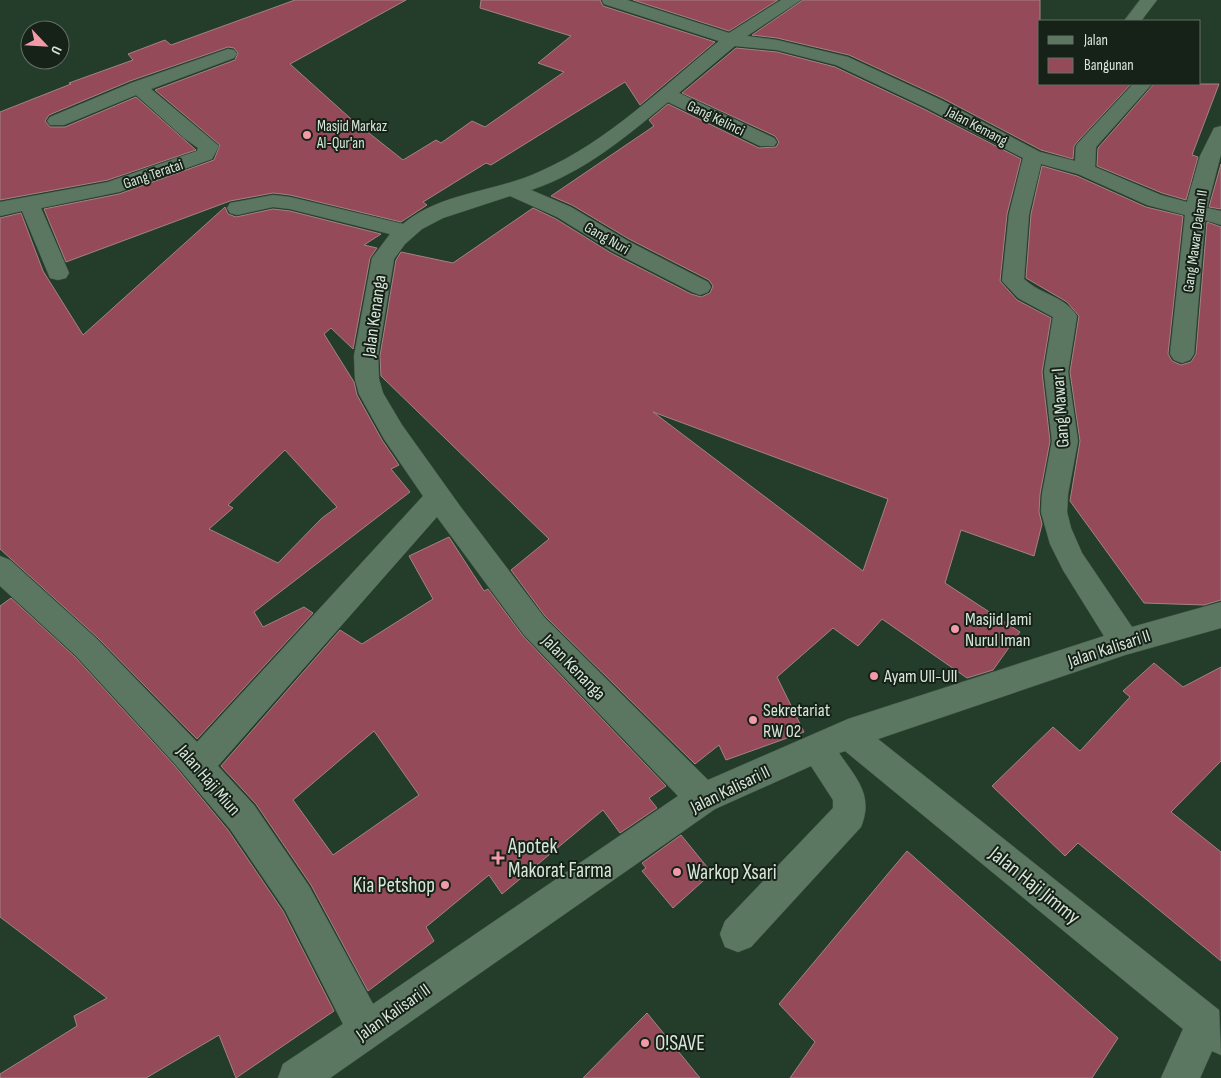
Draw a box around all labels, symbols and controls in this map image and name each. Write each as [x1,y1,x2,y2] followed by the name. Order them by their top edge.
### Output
[20,20,70,70] north arrow
[1038,20,1201,85] legend
[1083,31,1108,50] text: Jalan
[47,43,66,57] text: U
[1084,56,1134,75] text: Bangunan
[684,96,748,141] street label: Gang Kelinci
[942,102,1011,150] street label: Jalan Kemang
[316,117,388,153] place label: Masjid Markaz Al-Qur'an
[301,129,313,141] marker: Masjid Markaz Al-Qur'an
[121,155,186,194] street label: Gang Teratai
[1179,189,1212,293] street label: Gang Mawar Dalam II
[581,218,633,259] street label: Gang Nuri
[358,274,391,359] street label: Jalan Kenanga
[1047,368,1074,448] street label: Gang Mawar I
[965,609,1032,651] place label: Masjid Jami Nurul Iman
[949,623,961,635] marker: Masjid Jami Nurul Iman
[1064,625,1153,672] street label: Jalan Kalisari II
[537,630,610,704] street label: Jalan Kenanga
[883,666,957,687] place label: Ayam Ull-Ull
[868,670,880,682] marker: Ayam Ull-Ull
[763,700,831,742] place label: Sekretariat RW 02
[747,714,759,726] marker: Sekretariat RW 02
[172,740,245,820] street label: Jalan Haji Miun
[686,761,773,818] street label: Jalan Kalisari II
[507,834,612,883] place label: Apotek Makorat Farma
[983,841,1085,930] street label: Jalan Haji Jimmy
[492,852,504,864] marker: Apotek Makorat Farma
[687,860,777,885] place label: Warkop Xsari
[671,866,683,878] marker: Warkop Xsari
[353,873,435,898] place label: Kia Petshop
[439,879,451,891] marker: Kia Petshop
[351,979,434,1046] street label: Jalan Kalisari II
[655,1031,705,1056] place label: O!SAVE
[639,1037,651,1049] marker: O!SAVE

